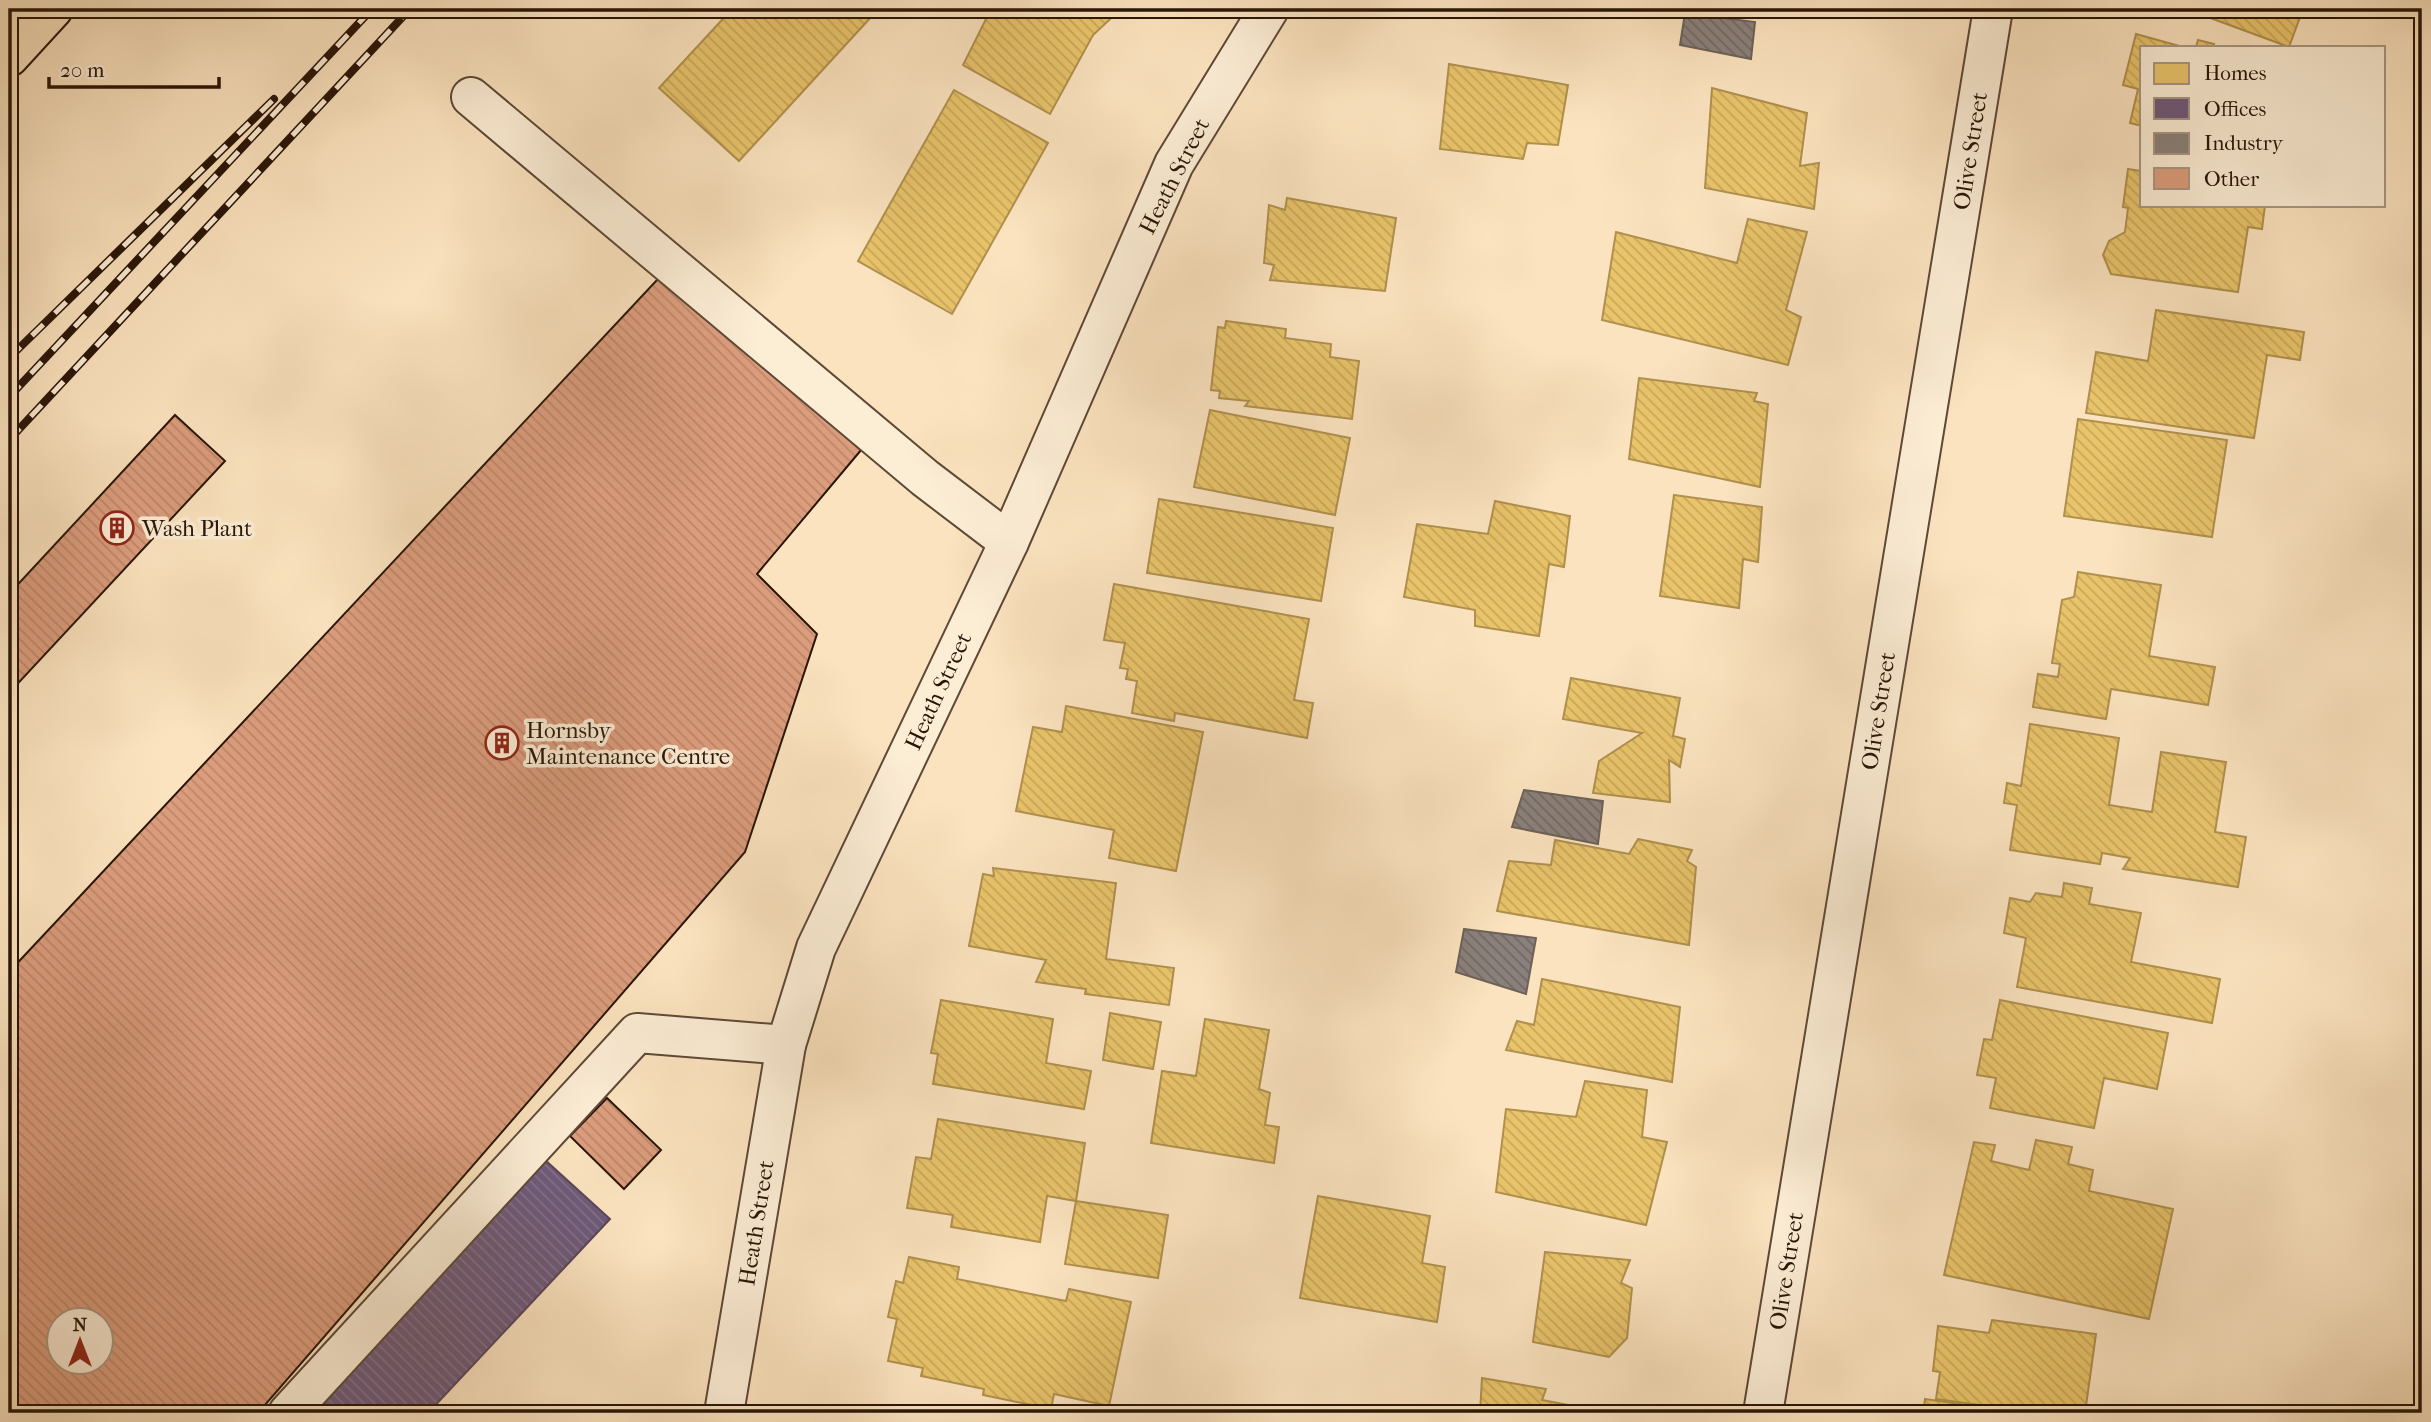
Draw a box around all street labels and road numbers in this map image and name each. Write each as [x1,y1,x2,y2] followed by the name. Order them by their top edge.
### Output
[1948,90,1993,212] street label: Olive Street
[1134,114,1215,239] street label: Heath Street
[899,628,977,754] street label: Heath Street
[1856,650,1901,772] street label: Olive Street
[733,1158,780,1288] street label: Heath Street
[1764,1210,1809,1332] street label: Olive Street

